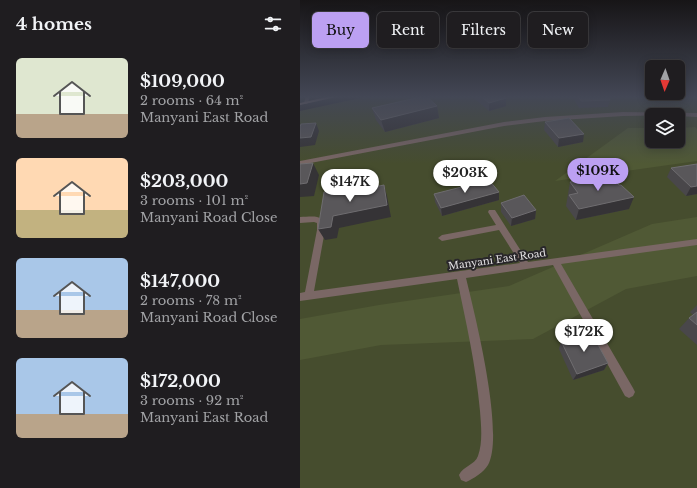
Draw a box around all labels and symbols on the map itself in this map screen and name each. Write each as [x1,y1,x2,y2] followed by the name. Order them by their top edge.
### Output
[645,60,685,100] north arrow
[570,158,626,192] pin: $109K
[437,160,493,194] pin: $203K
[322,169,378,203] pin: $147K
[447,246,547,273] street label: Manyani East Road
[556,319,612,353] pin: $172K

